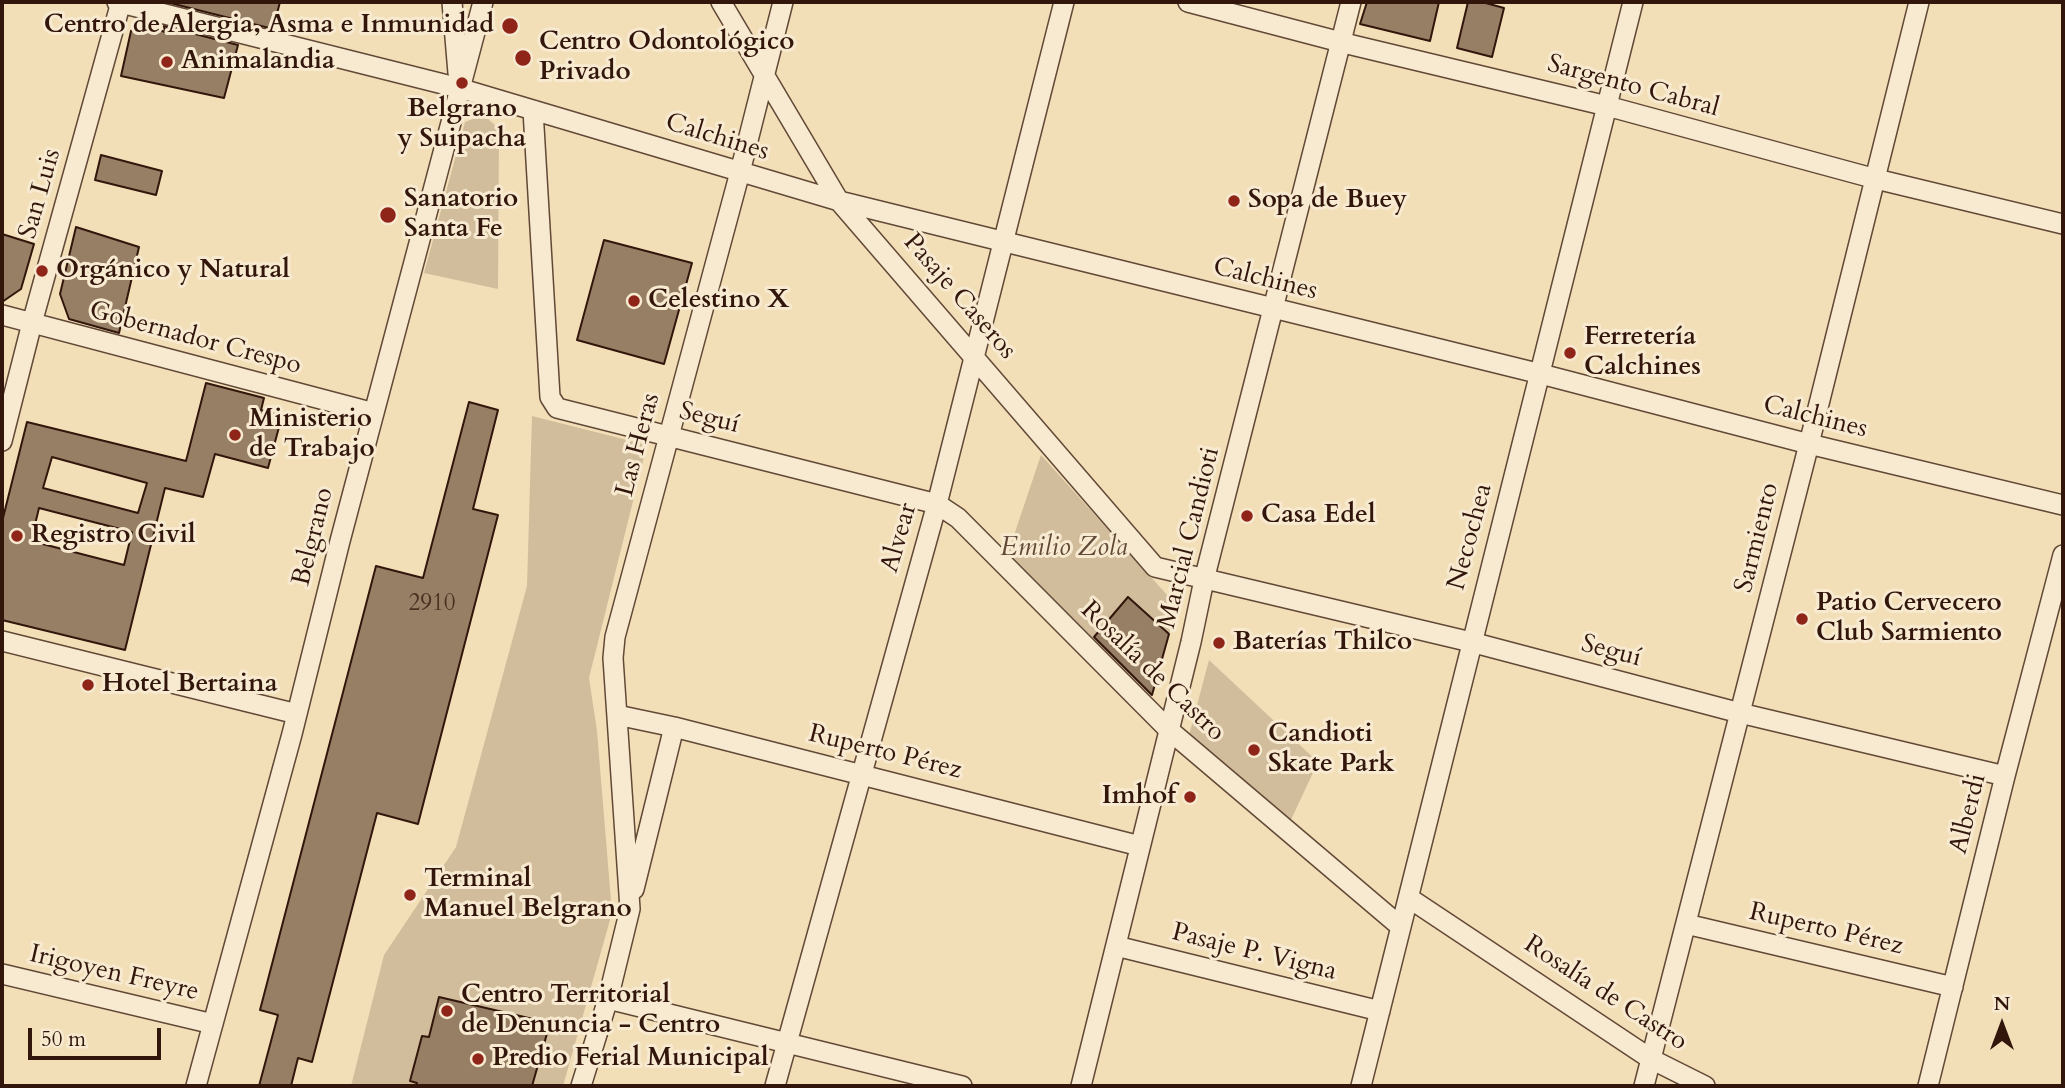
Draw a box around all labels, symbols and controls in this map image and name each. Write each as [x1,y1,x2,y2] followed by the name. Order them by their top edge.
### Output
[44,10,494,42] place label: Centro de Alergia, Asma e Inmunidad
[500,16,520,36] marker: Centro de Alergia, Asma e Inmunidad
[539,27,794,88] place label: Centro Odontológico Privado
[181,46,335,78] place label: Animalandia
[513,48,533,68] marker: Centro Odontológico Privado
[1544,49,1722,125] street label: Sargento Cabral
[159,54,175,70] marker: Animalandia
[454,75,470,91] marker: Belgrano y Suipacha
[398,94,526,156] place label: Belgrano y Suipacha
[662,108,772,168] street label: Calchines
[13,145,69,243] street label: San Luis
[404,184,518,246] place label: Sanatorio Santa Fe
[1248,185,1407,217] place label: Sopa de Buey
[1226,193,1242,209] marker: Sopa de Buey
[378,205,398,225] marker: Sanatorio Santa Fe
[896,228,1022,366] street label: Pasaje Caseros
[1210,252,1320,308] street label: Calchines
[56,255,290,287] place label: Orgánico y Natural
[34,263,50,279] marker: Orgánico y Natural
[648,285,789,317] place label: Celestino X
[626,293,642,309] marker: Celestino X
[86,296,304,382] street label: Gobernador Crespo
[1584,322,1701,384] place label: Ferretería Calchines
[1562,345,1578,361] marker: Ferretería Calchines
[610,390,668,500] street label: Las Heras
[1760,390,1870,446] street label: Calchines
[676,396,742,442] street label: Seguí
[249,404,375,466] place label: Ministerio de Trabajo
[227,427,243,443] marker: Ministerio de Trabajo
[1152,444,1228,632] street label: Marcial Candioti
[1442,480,1500,594] street label: Necochea
[1729,480,1787,596] street label: Sarmiento
[287,485,341,589] street label: Belgrano
[875,500,925,576] street label: Alvear
[1261,500,1375,532] place label: Casa Edel
[1239,508,1255,524] marker: Casa Edel
[31,520,196,552] place label: Registro Civil
[9,528,25,544] marker: Registro Civil
[1000,533,1128,565] park label: Emilio Zola
[1816,588,2002,650] place label: Patio Cervecero Club Sarmiento
[408,591,456,619] house number: 2910
[1073,595,1231,749] street label: Rosalía de Castro
[1794,611,1810,627] marker: Patio Cervecero Club Sarmiento
[1233,627,1412,659] place label: Baterías Thilco
[1578,629,1644,675] street label: Seguí
[1211,635,1227,651] marker: Baterías Thilco
[102,669,278,701] place label: Hotel Bertaina
[80,677,96,693] marker: Hotel Bertaina
[805,719,965,787] street label: Ruperto Pérez
[1268,719,1395,780] place label: Candioti Skate Park
[1246,742,1262,758] marker: Candioti Skate Park
[1944,771,1994,857] street label: Alberdi
[1102,781,1176,813] place label: Imhof
[1182,789,1198,805] marker: Imhof
[424,864,632,926] place label: Terminal Manuel Belgrano
[402,887,418,903] marker: Terminal Manuel Belgrano
[1746,897,1906,963] street label: Ruperto Pérez
[1168,917,1340,989] street label: Pasaje P. Vigna
[1518,930,1692,1058] street label: Rosalía de Castro
[26,939,202,1009] street label: Irigoyen Freyre
[461,980,720,1042] place label: Centro Territorial de Denuncia - Centro
[1967,990,2037,1060] north arrow
[1994,991,2010,1017] text: N
[439,1003,455,1019] marker: Centro Territorial de Denuncia - Centro
[32,1014,164,1058] scale bar
[41,1025,86,1054] text: 50 m
[492,1043,769,1075] place label: Predio Ferial Municipal
[470,1051,486,1067] marker: Predio Ferial Municipal

